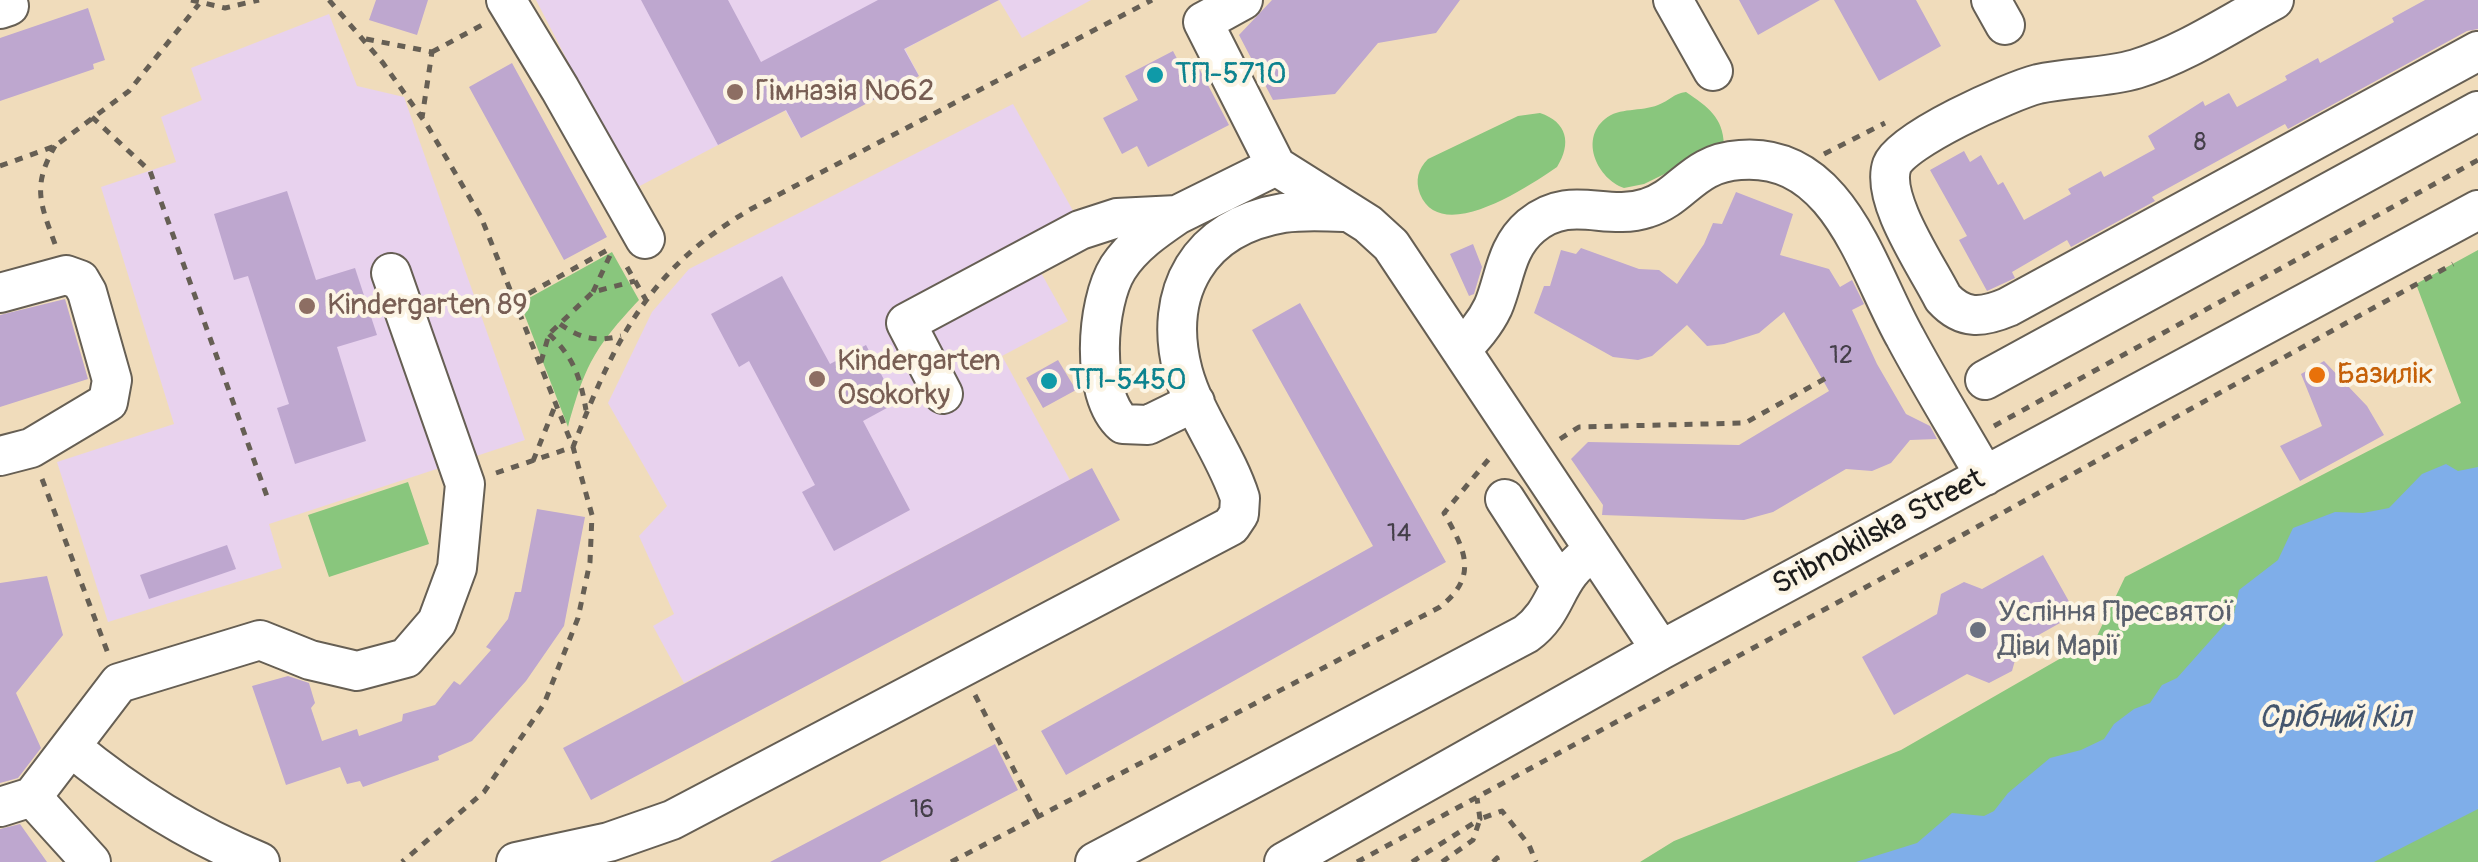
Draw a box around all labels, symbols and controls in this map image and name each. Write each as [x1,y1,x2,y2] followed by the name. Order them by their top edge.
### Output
[1175,57,1287,93] place label: ТП-5710
[1144,64,1166,86] marker: ТП-5710
[755,74,934,110] place label: Гімназія №62
[724,81,746,103] marker: Гімназія №62
[2194,129,2206,159] house number: 8
[327,288,528,324] place label: Kindergarten 89
[296,295,318,317] marker: Kindergarten 89
[1829,342,1853,372] house number: 12
[837,344,1001,414] place label: Kindergarten Osokorky
[2337,357,2433,393] place label: Базилік
[1069,363,1187,399] place label: ТП-5450
[2306,364,2328,386] marker: Базилік
[806,368,828,390] marker: Kindergarten Osokorky
[1038,370,1060,392] marker: ТП-5450
[1767,462,1991,604] street label: Sribnokilska Street
[1387,520,1411,550] house number: 14
[1998,595,2235,666] place label: Успіння Пресвятої Діви Марії
[1967,619,1989,641] marker: Успіння Пресвятої Діви Марії
[2259,700,2411,738] water label: Срібний Кіл
[910,796,934,826] house number: 16

